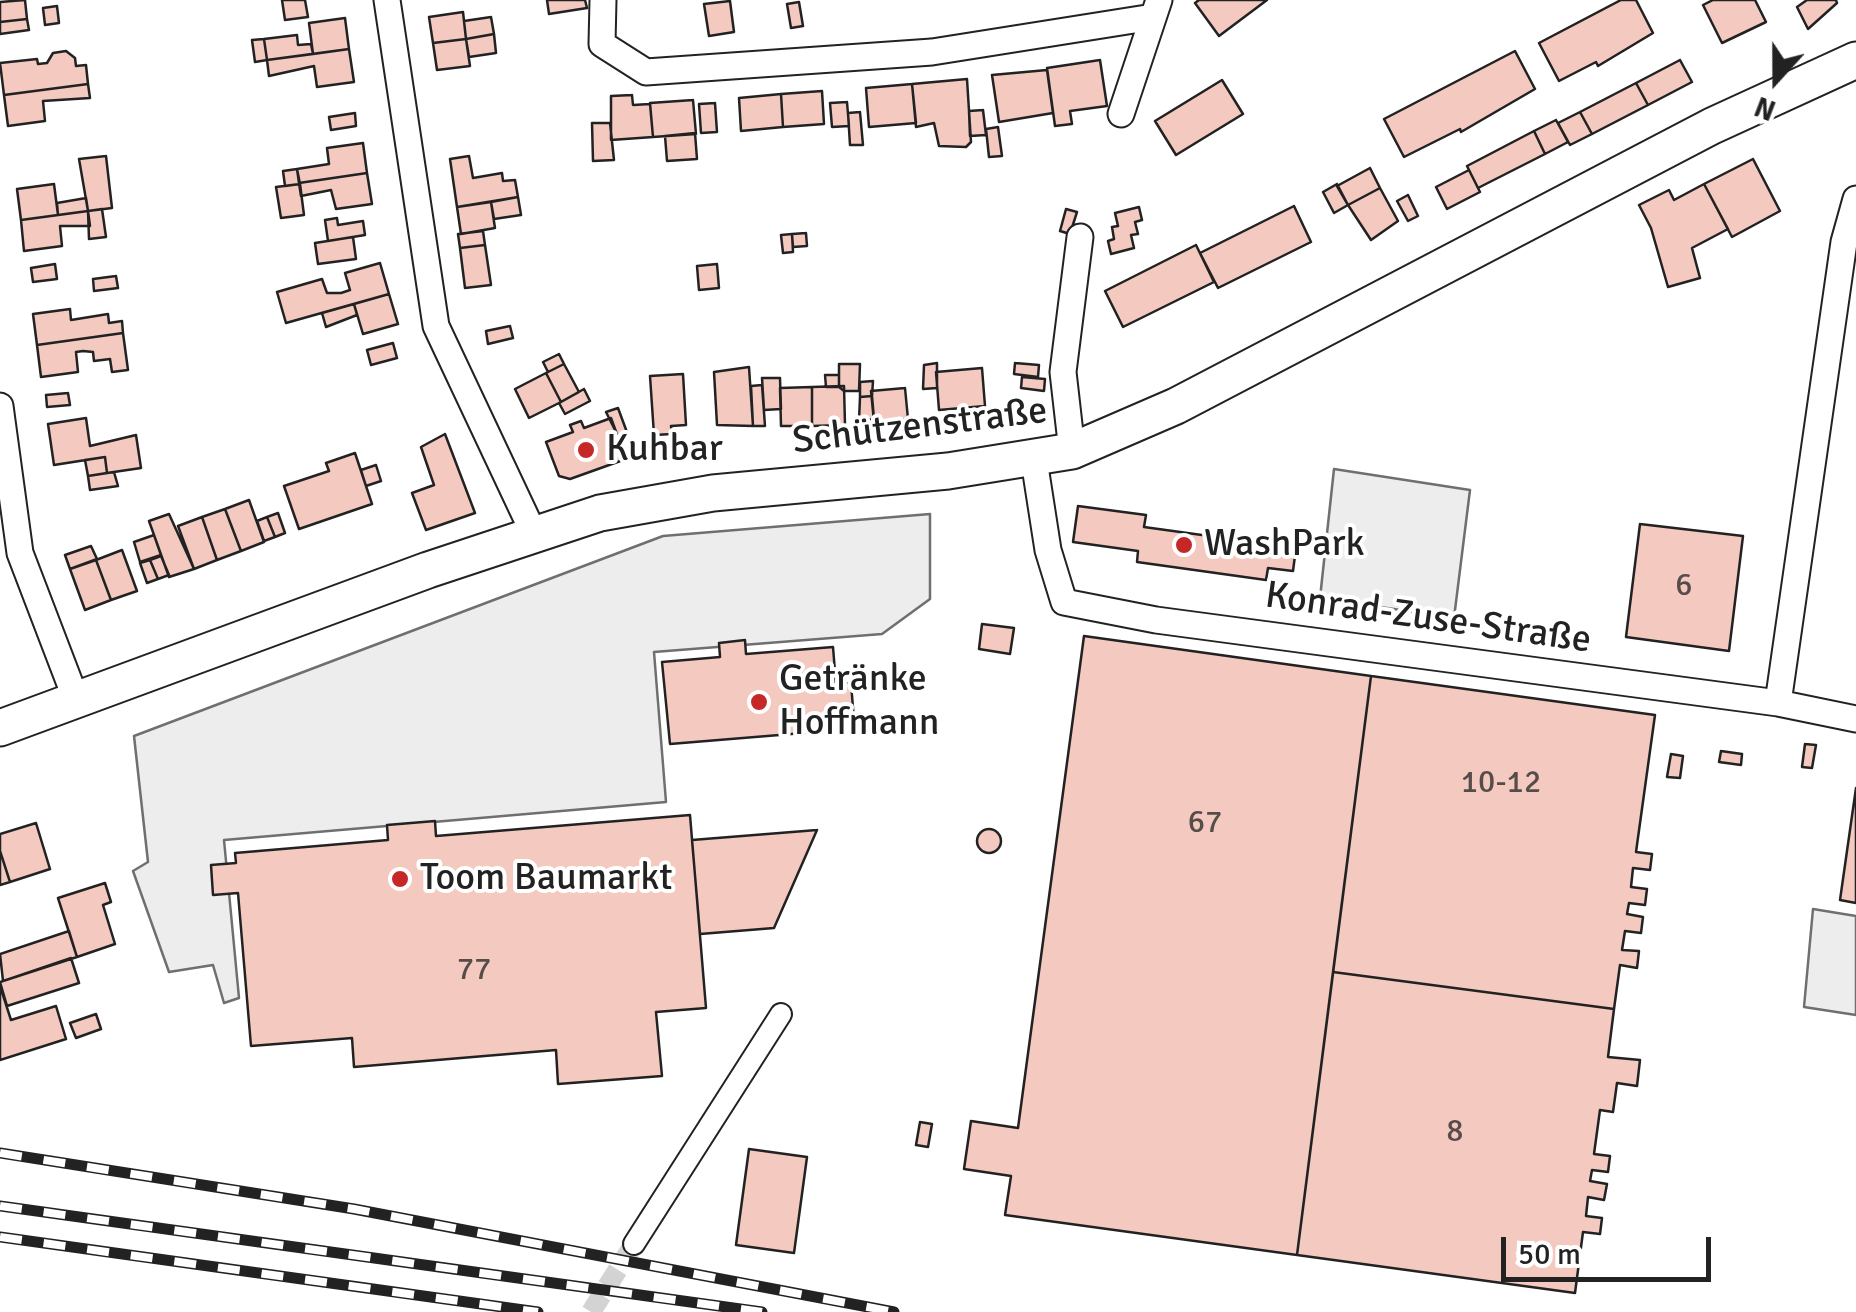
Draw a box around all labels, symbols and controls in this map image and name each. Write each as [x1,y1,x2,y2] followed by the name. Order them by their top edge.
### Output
[1726,30,1826,130] north arrow
[1750,89,1780,127] text: N
[790,389,1050,465] street label: Schützenstraße
[606,427,723,473] place label: Kuhbar
[575,439,597,461] marker: Kuhbar
[1204,522,1365,568] place label: WashPark
[1173,534,1195,556] marker: WashPark
[1675,568,1693,606] house number: 6
[1262,574,1594,664] street label: Konrad-Zuse-Straße
[779,657,939,746] place label: Getränke Hoffmann
[748,691,770,713] marker: Getränke Hoffmann
[1461,765,1541,803] house number: 10-12
[1188,805,1222,843] house number: 67
[420,856,673,902] place label: Toom Baumarkt
[389,868,411,890] marker: Toom Baumarkt
[457,952,491,990] house number: 77
[1446,1114,1464,1152] house number: 8
[1506,1217,1716,1279] scale bar
[1518,1236,1581,1273] text: 50 m

